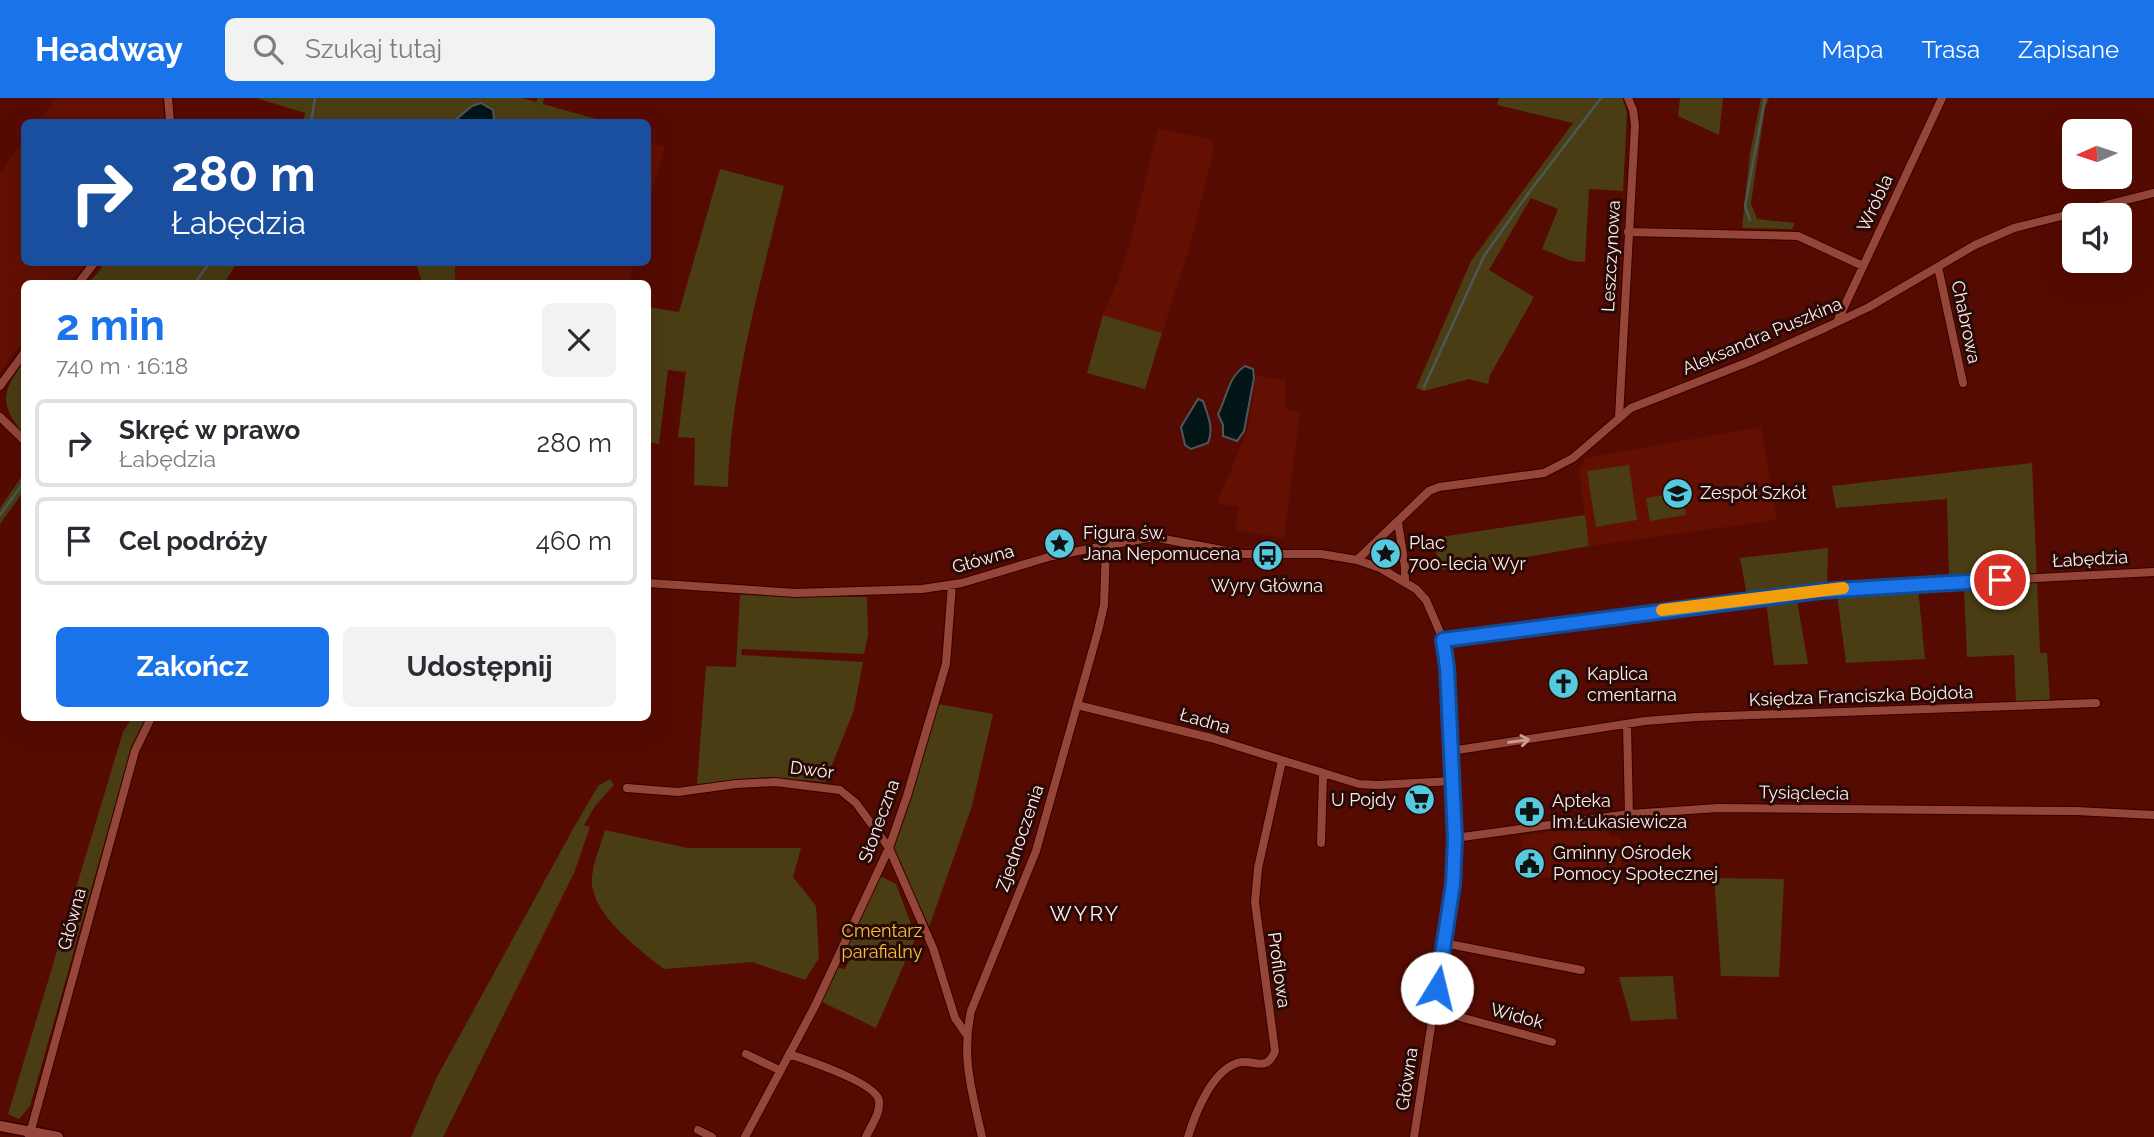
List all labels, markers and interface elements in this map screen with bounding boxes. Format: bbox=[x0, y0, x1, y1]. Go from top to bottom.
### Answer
search box bbox=[225, 18, 715, 81]
text: Headway bbox=[35, 30, 183, 69]
icon: search bbox=[249, 30, 287, 68]
text: Szukaj tutaj bbox=[305, 34, 442, 64]
text: Mapa bbox=[1822, 35, 1883, 64]
text: Trasa bbox=[1921, 35, 1980, 64]
text: Zapisane bbox=[2018, 35, 2119, 64]
north arrow bbox=[2062, 119, 2132, 189]
map controls bbox=[2062, 119, 2132, 273]
text: 280 m bbox=[171, 145, 316, 202]
icon: right bbox=[56, 147, 147, 238]
street label: Wróbla bbox=[1852, 171, 1897, 235]
street label: Leszczynowa bbox=[1597, 200, 1624, 312]
button: sound bbox=[2062, 203, 2132, 273]
text: Łabędzia bbox=[171, 204, 306, 241]
street label: Chabrowa bbox=[1947, 278, 1986, 365]
street label: Aleksandra Puszkina bbox=[1679, 292, 1845, 379]
text: 2 min bbox=[56, 301, 165, 350]
button: close bbox=[542, 303, 616, 377]
text: 740 m · 16:18 bbox=[56, 352, 188, 379]
text: Skręć w prawo bbox=[119, 415, 300, 445]
icon: right bbox=[60, 424, 98, 462]
text: 280 m bbox=[537, 428, 612, 458]
text: Łabędzia bbox=[119, 445, 216, 472]
school or university icon: Zespół Szkół bbox=[1660, 476, 1694, 510]
place label: Zespół Szkół bbox=[1700, 482, 1807, 503]
icon: arrive bbox=[60, 522, 98, 560]
place label: Figura św. Jana Nepomucena bbox=[1083, 522, 1240, 564]
text: Cel podróży bbox=[119, 526, 268, 556]
text: 460 m bbox=[536, 526, 612, 556]
place icon: Figura św. Jana Nepomucena bbox=[1043, 526, 1077, 560]
place label: Plac 700-lecia Wyr bbox=[1409, 532, 1527, 574]
place icon: Plac 700-lecia Wyr bbox=[1369, 536, 1403, 570]
bus stop icon: Wyry Główna bbox=[1250, 538, 1284, 572]
street label: Główna bbox=[949, 540, 1016, 577]
street label: Łabędzia bbox=[2052, 546, 2128, 571]
pin bbox=[1970, 550, 2030, 610]
icon: arrive bbox=[1981, 561, 2019, 599]
place label: Wyry Główna bbox=[1211, 575, 1323, 596]
button: Zakończ bbox=[56, 627, 329, 707]
button: Udostępnij bbox=[343, 627, 616, 707]
place label: Kaplica cmentarna bbox=[1587, 663, 1677, 705]
church icon: Kaplica cmentarna bbox=[1547, 667, 1581, 701]
street label: Księdza Franciszka Bojdoła bbox=[1748, 681, 1974, 710]
street label: Ładna bbox=[1177, 703, 1233, 738]
one-way arrow bbox=[1507, 734, 1530, 747]
street label: Dwór bbox=[789, 756, 836, 783]
street label: Słoneczna bbox=[854, 776, 903, 865]
street label: Tysiąclecia bbox=[1759, 781, 1849, 804]
street label: Zjednoczenia bbox=[991, 782, 1048, 894]
supermarket icon: U Pojdy bbox=[1402, 783, 1436, 817]
place label: U Pojdy bbox=[1331, 789, 1396, 810]
place label: Apteka Im.Łukasiewicza bbox=[1552, 790, 1687, 832]
pharmacy icon: Apteka Im.Łukasiewicza bbox=[1512, 794, 1546, 828]
place label: Gminny Ośrodek Pomocy Społecznej bbox=[1553, 842, 1718, 884]
public building icon: Gminny Ośrodek Pomocy Społecznej bbox=[1513, 846, 1547, 880]
street label: Główna bbox=[53, 885, 90, 952]
district label: WYRY bbox=[1050, 901, 1120, 926]
park label: Cmentarz parafialny bbox=[842, 920, 923, 962]
street label: Profilowa bbox=[1264, 931, 1295, 1009]
position arrow bbox=[1400, 951, 1474, 1025]
street label: Widok bbox=[1488, 998, 1546, 1033]
street label: Główna bbox=[1391, 1046, 1422, 1112]

